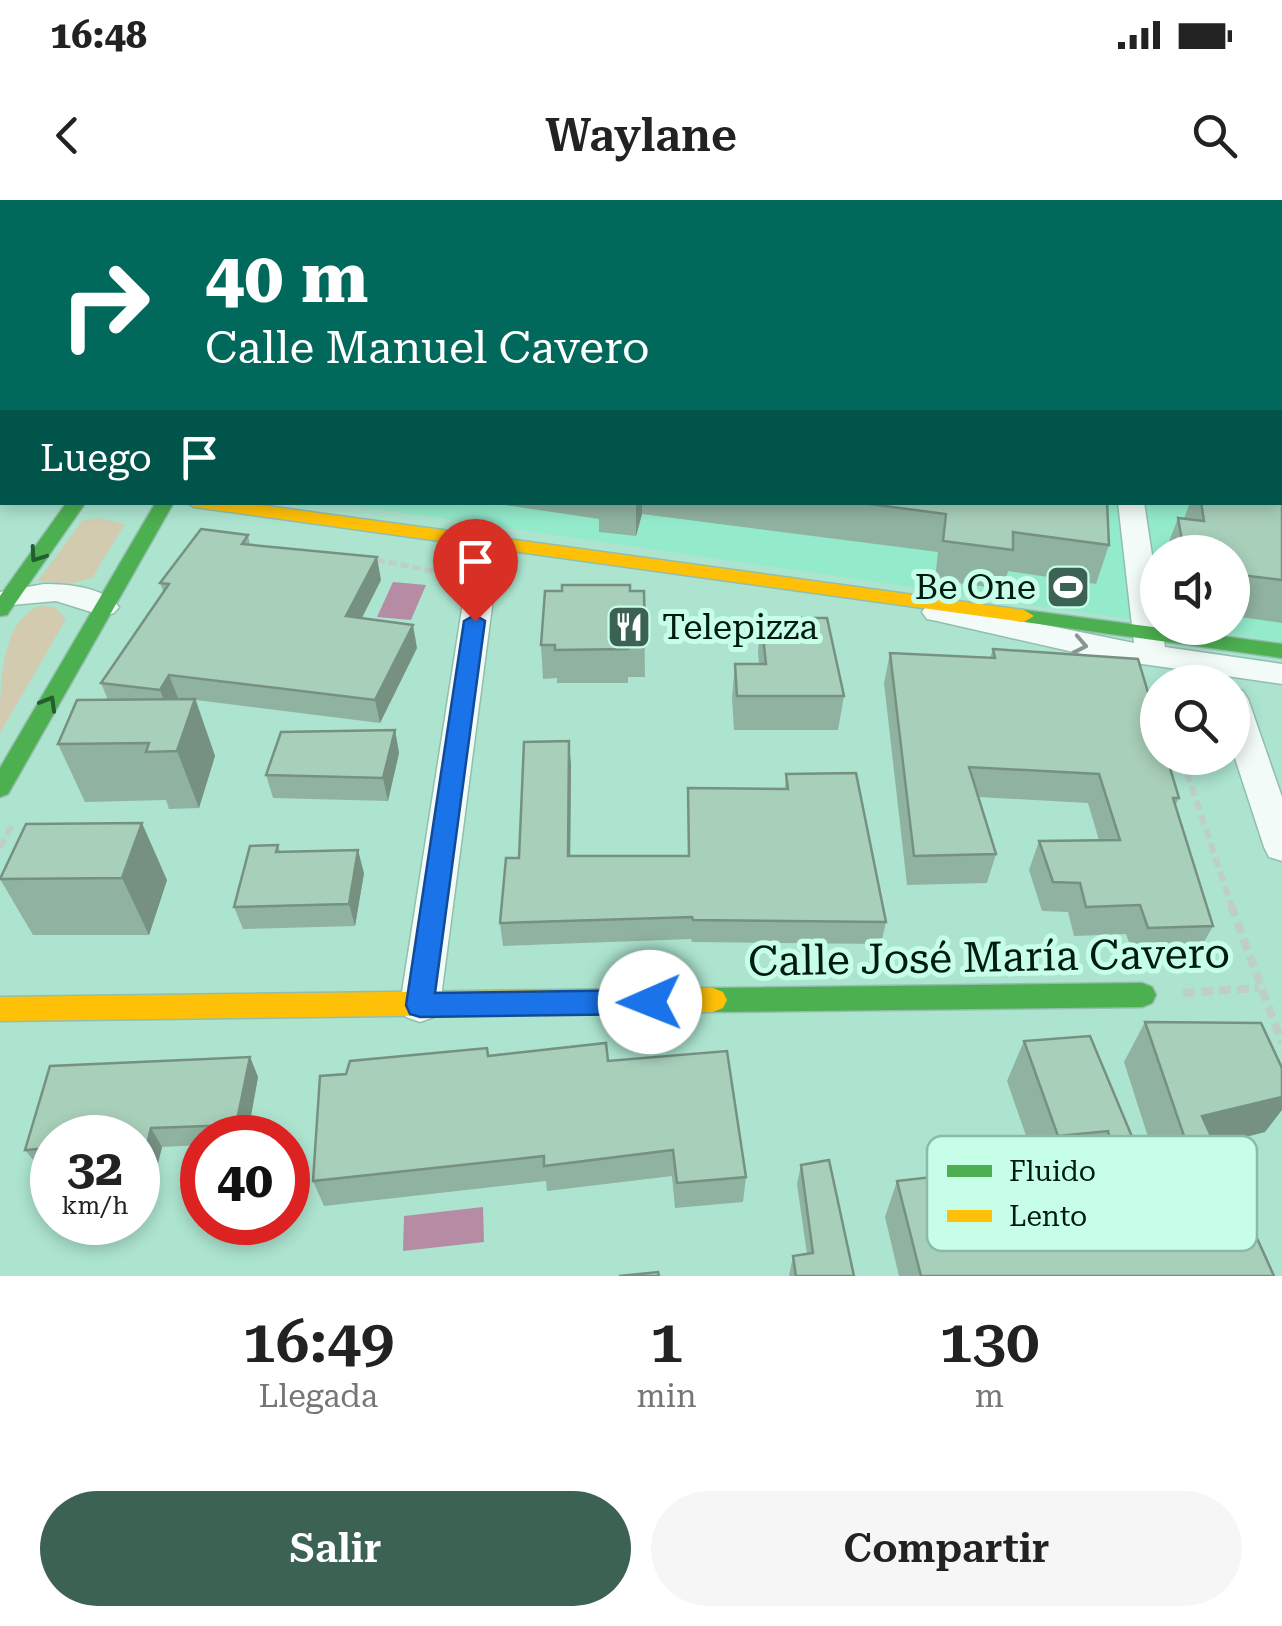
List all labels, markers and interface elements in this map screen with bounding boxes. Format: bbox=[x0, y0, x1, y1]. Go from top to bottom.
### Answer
text: 16:48 bbox=[50, 13, 147, 57]
icon: back bbox=[40, 108, 95, 163]
icon: search bbox=[1187, 108, 1242, 163]
text: Waylane bbox=[545, 109, 737, 162]
text: 40 m bbox=[205, 237, 369, 319]
icon: right bbox=[40, 240, 170, 370]
text: Calle Manuel Cavero bbox=[205, 321, 650, 374]
icon: arrive bbox=[172, 430, 227, 485]
text: Luego bbox=[40, 436, 152, 480]
pin bbox=[433, 519, 518, 622]
icon: arrive bbox=[448, 534, 503, 589]
map controls bbox=[1140, 535, 1250, 775]
button: sound bbox=[1140, 535, 1250, 645]
one-way arrow bbox=[31, 544, 49, 562]
sports icon: Be One bbox=[1045, 564, 1091, 610]
place label: Be One bbox=[915, 567, 1036, 608]
restaurant icon: Telepizza bbox=[606, 604, 652, 650]
place label: Telepizza bbox=[662, 607, 818, 648]
one-way arrow bbox=[1071, 633, 1088, 654]
button: search bbox=[1140, 665, 1250, 775]
one-way arrow bbox=[36, 696, 56, 714]
street label: Calle José María Cavero bbox=[747, 928, 1231, 986]
position arrow bbox=[598, 950, 702, 1054]
speed limit sign: 40 bbox=[180, 1115, 310, 1245]
legend bbox=[927, 1136, 1257, 1251]
text: 32 bbox=[67, 1139, 123, 1197]
text: Fluido bbox=[1009, 1155, 1096, 1188]
text: km/h bbox=[62, 1191, 128, 1220]
text: Lento bbox=[1009, 1200, 1087, 1233]
text: 16:49 bbox=[242, 1306, 394, 1377]
text: 1 bbox=[650, 1306, 683, 1377]
text: 130 bbox=[939, 1306, 1040, 1377]
text: Llegada bbox=[258, 1377, 378, 1415]
text: min bbox=[637, 1377, 697, 1415]
text: m bbox=[975, 1377, 1004, 1415]
button: Salir bbox=[40, 1491, 631, 1606]
button: Compartir bbox=[651, 1491, 1242, 1606]

